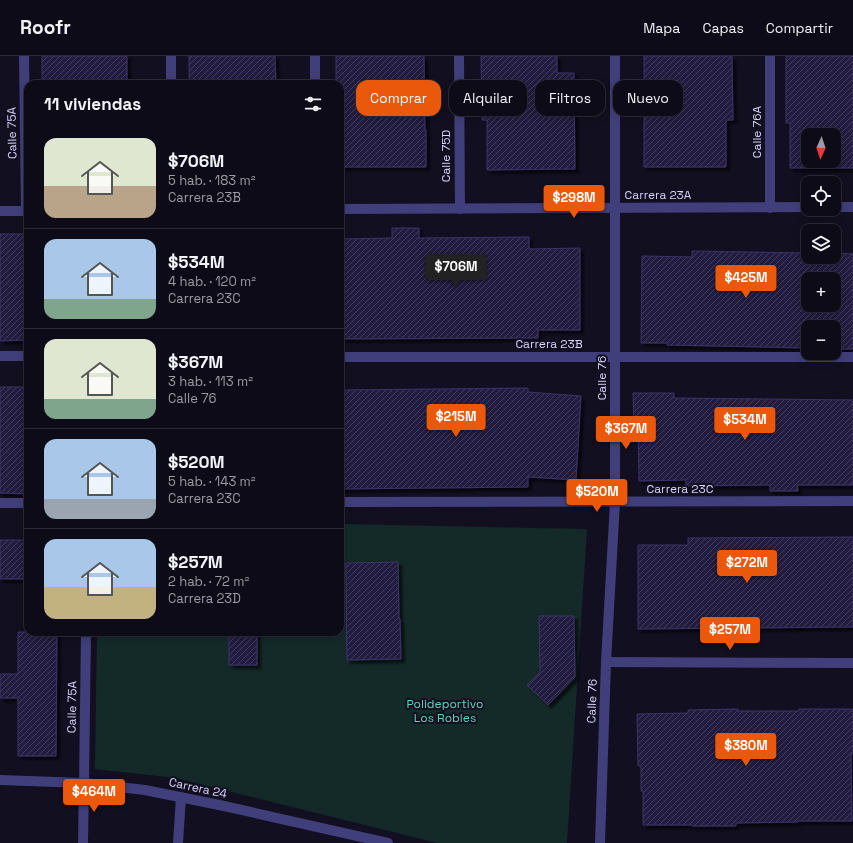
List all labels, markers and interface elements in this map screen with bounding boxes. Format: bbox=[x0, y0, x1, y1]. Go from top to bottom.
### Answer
text: Roofr bbox=[20, 15, 71, 40]
text: Mapa bbox=[643, 19, 680, 37]
text: Capas bbox=[702, 19, 744, 37]
text: Compartir bbox=[766, 19, 833, 37]
chip: Comprar bbox=[356, 80, 441, 116]
chip: Alquilar bbox=[449, 80, 527, 116]
chip: Filtros bbox=[535, 80, 605, 116]
chip: Nuevo bbox=[613, 80, 683, 116]
text: 11 viviendas bbox=[44, 93, 141, 115]
icon: filters bbox=[302, 93, 324, 115]
street label: Calle 76A bbox=[749, 105, 765, 158]
street label: Calle 75A bbox=[4, 106, 20, 159]
north arrow bbox=[801, 128, 841, 168]
map controls bbox=[801, 128, 841, 360]
street label: Calle 75D bbox=[438, 130, 454, 182]
text: $706M bbox=[168, 150, 224, 172]
icon: home bbox=[76, 154, 124, 202]
text: 5 hab. · 183 m² bbox=[168, 172, 256, 189]
button: locate bbox=[801, 176, 841, 216]
pin: $298M bbox=[546, 185, 602, 219]
street label: Carrera 23A bbox=[625, 187, 692, 203]
text: Carrera 23B bbox=[168, 189, 241, 206]
text: $298M bbox=[553, 189, 595, 206]
button: layers bbox=[801, 224, 841, 264]
text: $534M bbox=[168, 251, 225, 273]
pin: $706M bbox=[428, 254, 484, 288]
icon: home bbox=[76, 255, 124, 303]
text: $706M bbox=[435, 258, 477, 275]
pin: $425M bbox=[718, 265, 774, 299]
text: $425M bbox=[724, 269, 768, 286]
button: + bbox=[801, 272, 841, 312]
text: 4 hab. · 120 m² bbox=[168, 273, 256, 290]
text: Carrera 23C bbox=[168, 290, 241, 307]
button: − bbox=[801, 320, 841, 360]
street label: Carrera 23B bbox=[515, 336, 583, 352]
text: $367M bbox=[168, 351, 223, 373]
icon: home bbox=[76, 355, 124, 403]
street label: Calle 76 bbox=[594, 356, 610, 400]
text: 3 hab. · 113 m² bbox=[168, 373, 253, 390]
text: Calle 76 bbox=[168, 390, 216, 407]
pin: $215M bbox=[428, 404, 484, 438]
pin: $534M bbox=[717, 407, 773, 441]
text: $215M bbox=[436, 408, 476, 425]
text: $534M bbox=[723, 411, 767, 428]
pin: $367M bbox=[598, 416, 654, 450]
text: $367M bbox=[605, 420, 647, 437]
text: $520M bbox=[168, 451, 224, 473]
icon: home bbox=[76, 455, 124, 503]
text: 5 hab. · 143 m² bbox=[168, 473, 256, 490]
pin: $520M bbox=[569, 479, 625, 513]
street label: Carrera 23C bbox=[647, 481, 714, 497]
text: $520M bbox=[575, 483, 619, 500]
text: Carrera 23C bbox=[168, 490, 241, 507]
pin: $272M bbox=[719, 550, 775, 584]
text: $257M bbox=[168, 551, 223, 573]
text: $272M bbox=[726, 554, 768, 571]
icon: home bbox=[76, 555, 124, 603]
text: 2 hab. · 72 m² bbox=[168, 573, 249, 590]
text: Carrera 23D bbox=[168, 590, 241, 607]
pin: $257M bbox=[702, 617, 758, 651]
text: $257M bbox=[709, 621, 751, 638]
street label: Calle 76 bbox=[583, 678, 601, 724]
street label: Calle 75A bbox=[64, 680, 80, 733]
park label: Polideportivo Los Robles bbox=[407, 696, 483, 726]
pin: $380M bbox=[718, 733, 774, 767]
text: $380M bbox=[724, 737, 768, 754]
street label: Carrera 24 bbox=[167, 774, 229, 802]
pin: $464M bbox=[66, 779, 122, 813]
text: $464M bbox=[72, 783, 116, 800]

